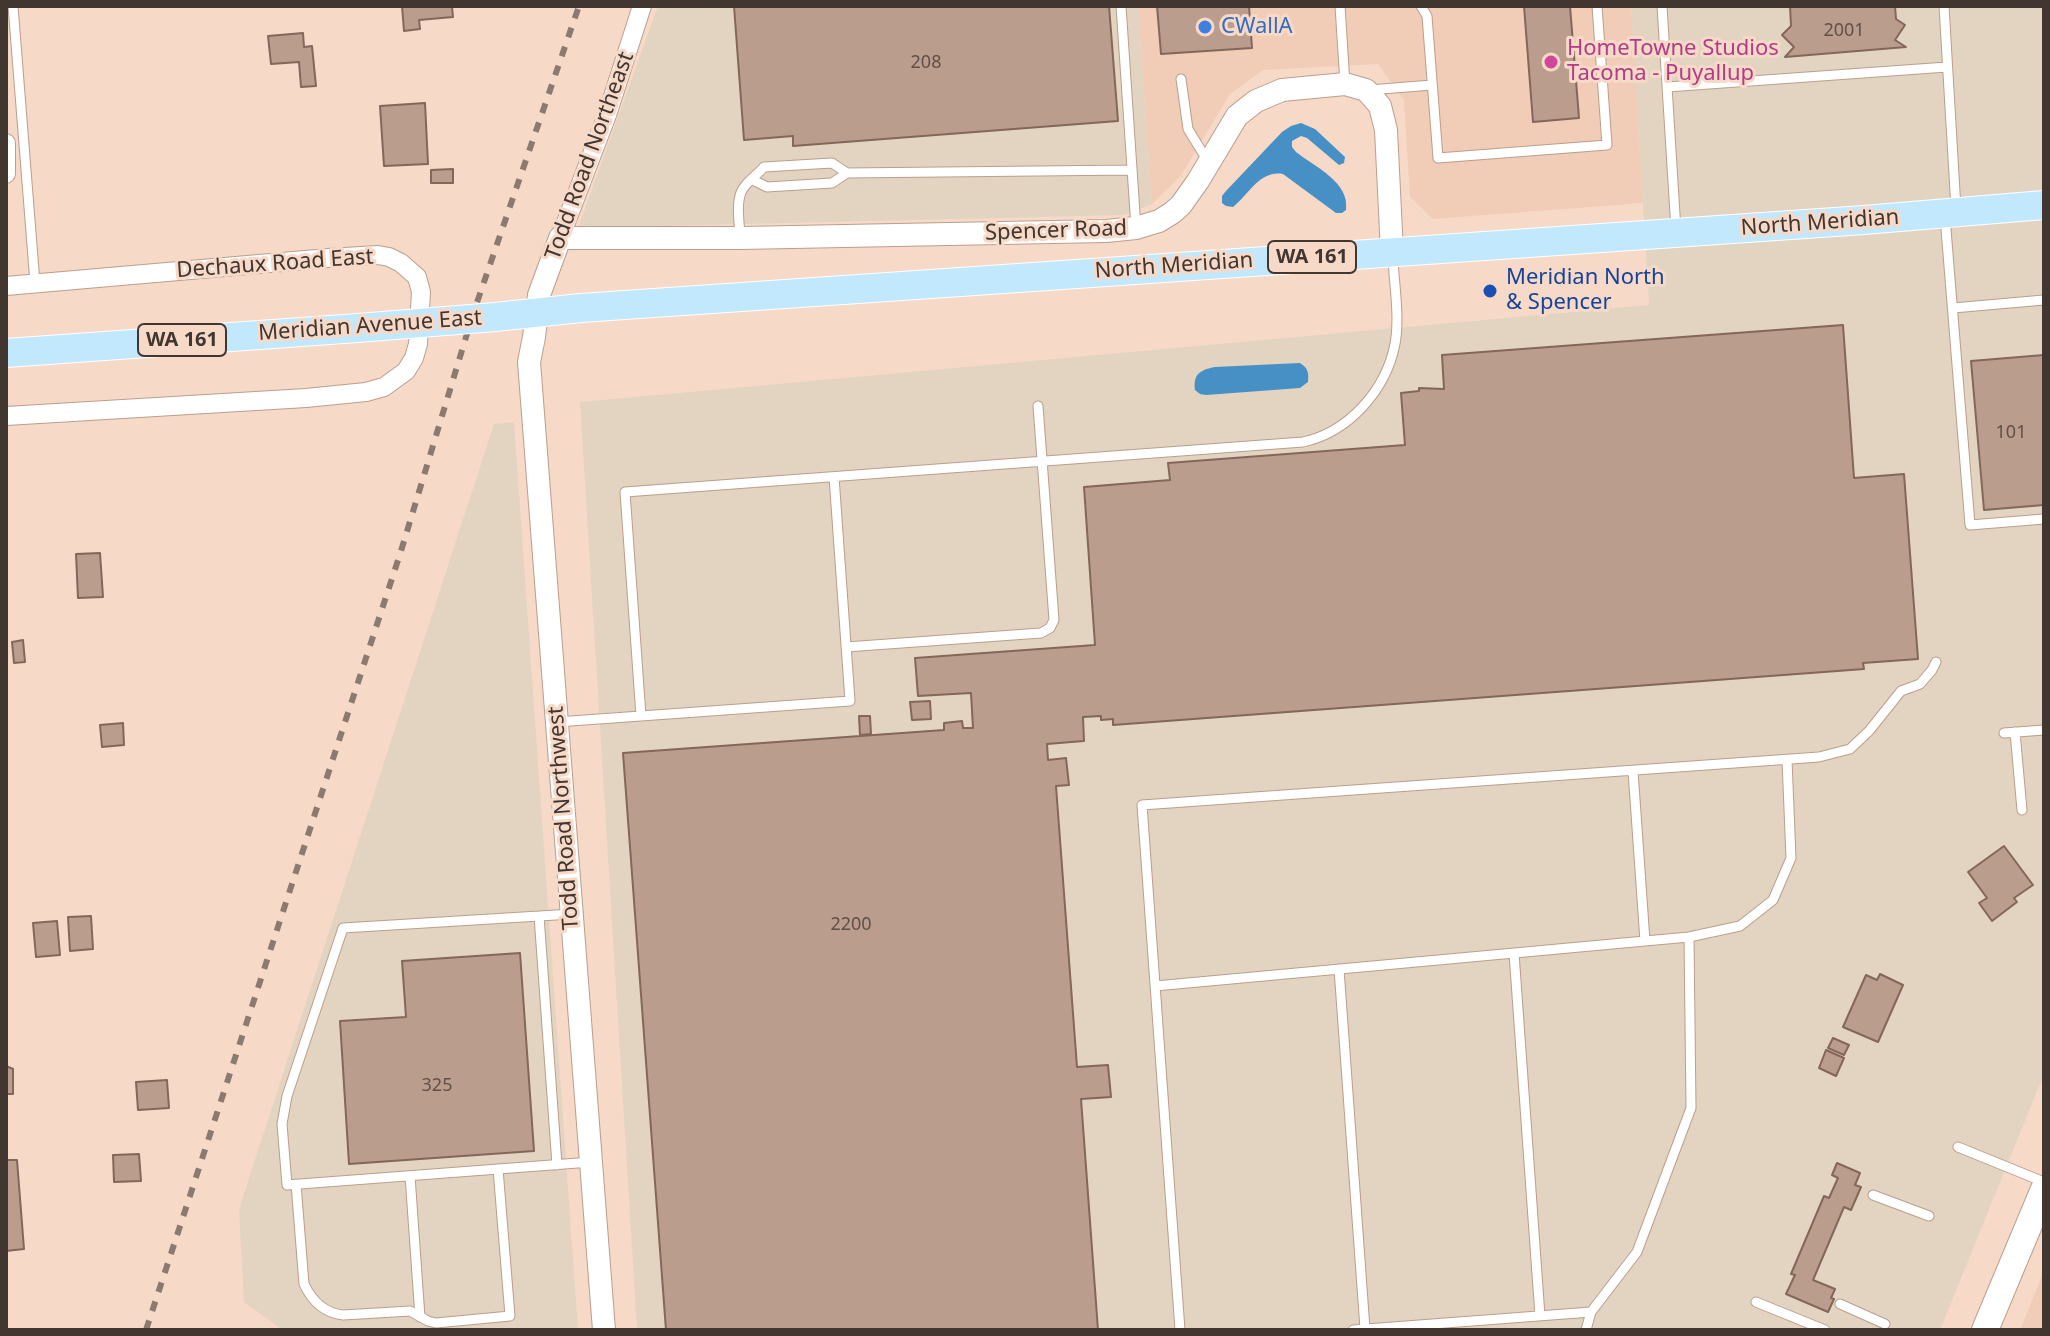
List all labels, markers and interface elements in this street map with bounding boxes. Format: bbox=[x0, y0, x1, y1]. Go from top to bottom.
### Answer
place label: CWallA bbox=[1221, 14, 1293, 40]
marker: CWallA bbox=[1196, 18, 1214, 36]
house number: 2001 bbox=[1823, 20, 1865, 42]
place label: HomeTowne Studios Tacoma - Puyallup bbox=[1567, 36, 1779, 88]
street label: Todd Road Northeast bbox=[540, 48, 640, 264]
house number: 208 bbox=[911, 52, 941, 74]
marker: HomeTowne Studios Tacoma - Puyallup bbox=[1542, 53, 1560, 71]
street label: North Meridian bbox=[1740, 204, 1900, 242]
street label: Spencer Road bbox=[984, 215, 1128, 247]
road number: WA 161 bbox=[1268, 241, 1356, 273]
street label: Dechaux Road East bbox=[176, 244, 374, 284]
street label: North Meridian bbox=[1094, 247, 1254, 285]
place label: Meridian North & Spencer bbox=[1506, 265, 1665, 316]
marker: Meridian North & Spencer bbox=[1481, 282, 1499, 300]
street label: Meridian Avenue East bbox=[257, 305, 483, 347]
road number: WA 161 bbox=[138, 324, 226, 356]
house number: 101 bbox=[1996, 422, 2026, 444]
street label: Todd Road Northwest bbox=[543, 705, 585, 931]
house number: 2200 bbox=[830, 914, 872, 936]
house number: 325 bbox=[422, 1075, 452, 1097]

